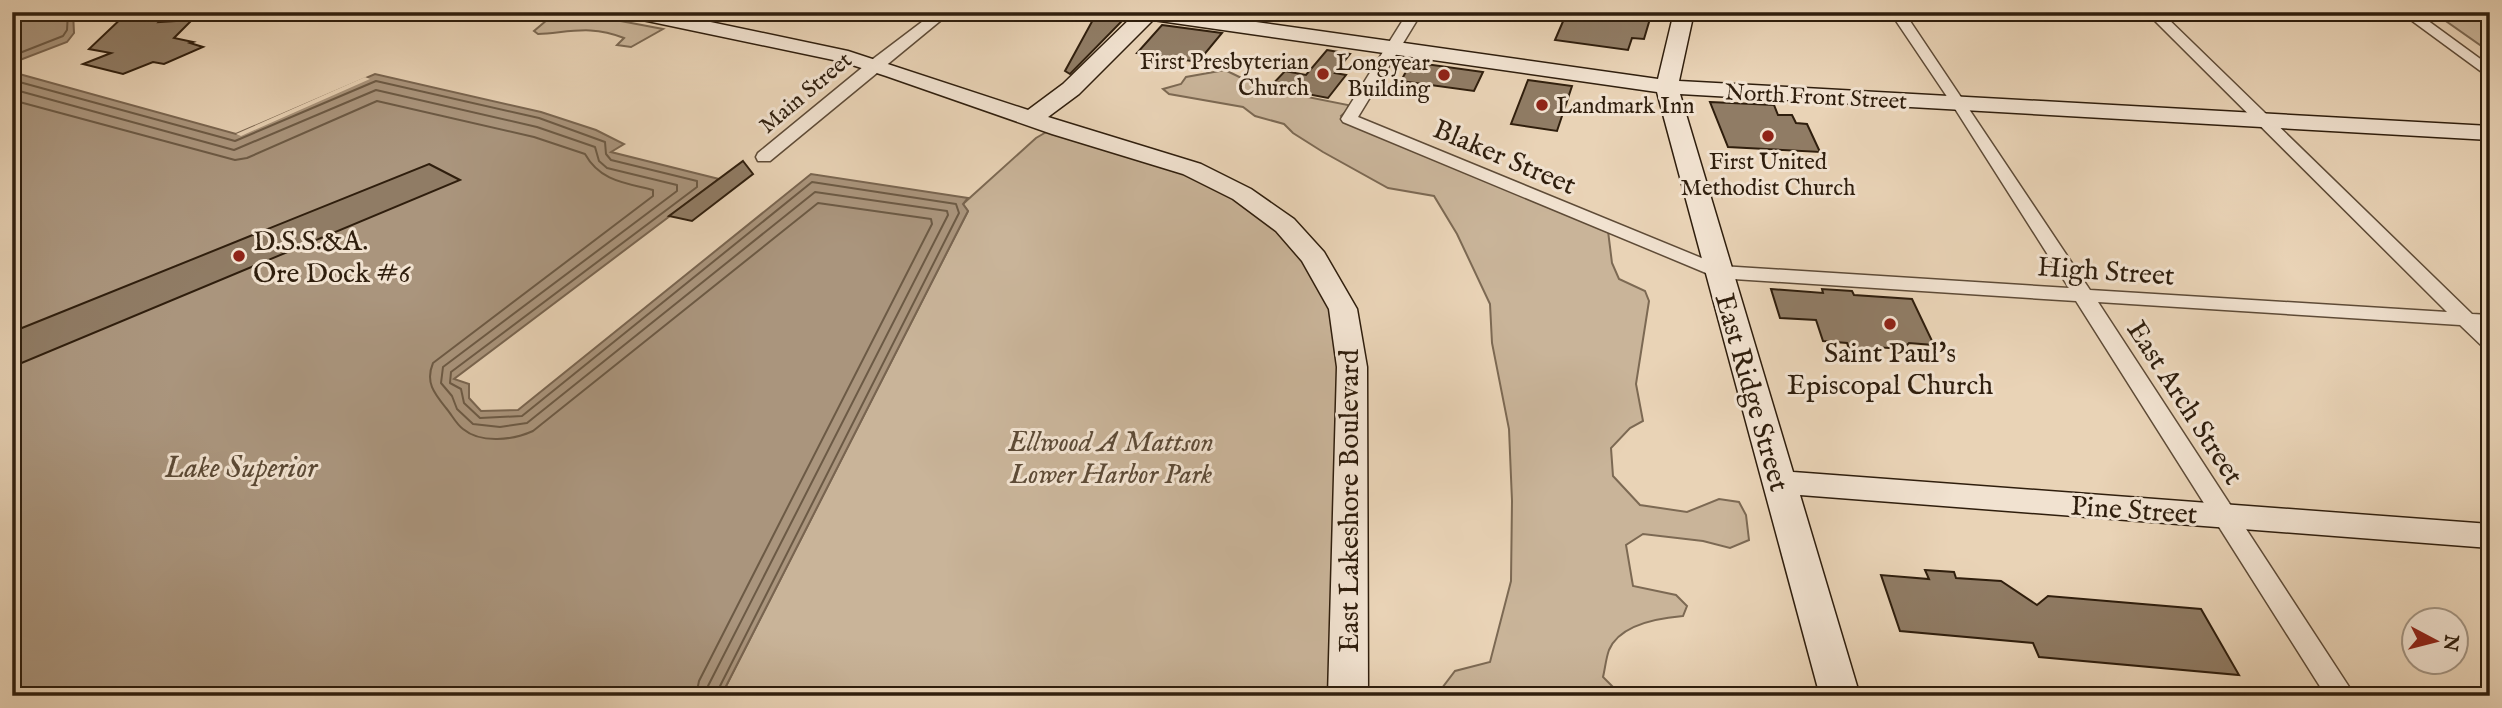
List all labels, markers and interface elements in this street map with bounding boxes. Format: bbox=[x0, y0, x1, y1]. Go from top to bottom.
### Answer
street label: Main Street bbox=[754, 46, 858, 140]
place label: First Presbyterian Church bbox=[1140, 48, 1310, 103]
place label: Longyear Building bbox=[1336, 49, 1431, 104]
marker: First Presbyterian Church bbox=[1315, 66, 1331, 82]
marker: Longyear Building bbox=[1436, 67, 1452, 83]
street label: North Front Street bbox=[1724, 78, 1908, 117]
place label: Landmark Inn bbox=[1556, 92, 1695, 121]
marker: Landmark Inn bbox=[1534, 97, 1550, 113]
street label: Blaker Street bbox=[1427, 113, 1581, 204]
marker: First United Methodist Church bbox=[1760, 128, 1776, 144]
place label: First United Methodist Church bbox=[1681, 148, 1856, 203]
place label: D.S.S.&A. Ore Dock #6 bbox=[253, 225, 412, 292]
marker: D.S.S.&A. Ore Dock #6 bbox=[231, 248, 247, 264]
street label: High Street bbox=[2036, 250, 2176, 295]
street label: East Ridge Street bbox=[1706, 290, 1796, 496]
street label: East Arch Street bbox=[2118, 315, 2250, 492]
marker: Saint Paul's Episcopal Church bbox=[1882, 316, 1898, 332]
place label: Saint Paul's Episcopal Church bbox=[1787, 337, 1993, 404]
street label: East Lakeshore Boulevard bbox=[1333, 349, 1368, 653]
park label: Ellwood A Mattson Lower Harbor Park bbox=[1007, 426, 1214, 493]
water label: Lake Superior bbox=[164, 450, 319, 488]
street label: Pine Street bbox=[2069, 490, 2199, 533]
north arrow bbox=[2400, 606, 2470, 676]
text: N bbox=[2437, 632, 2463, 653]

